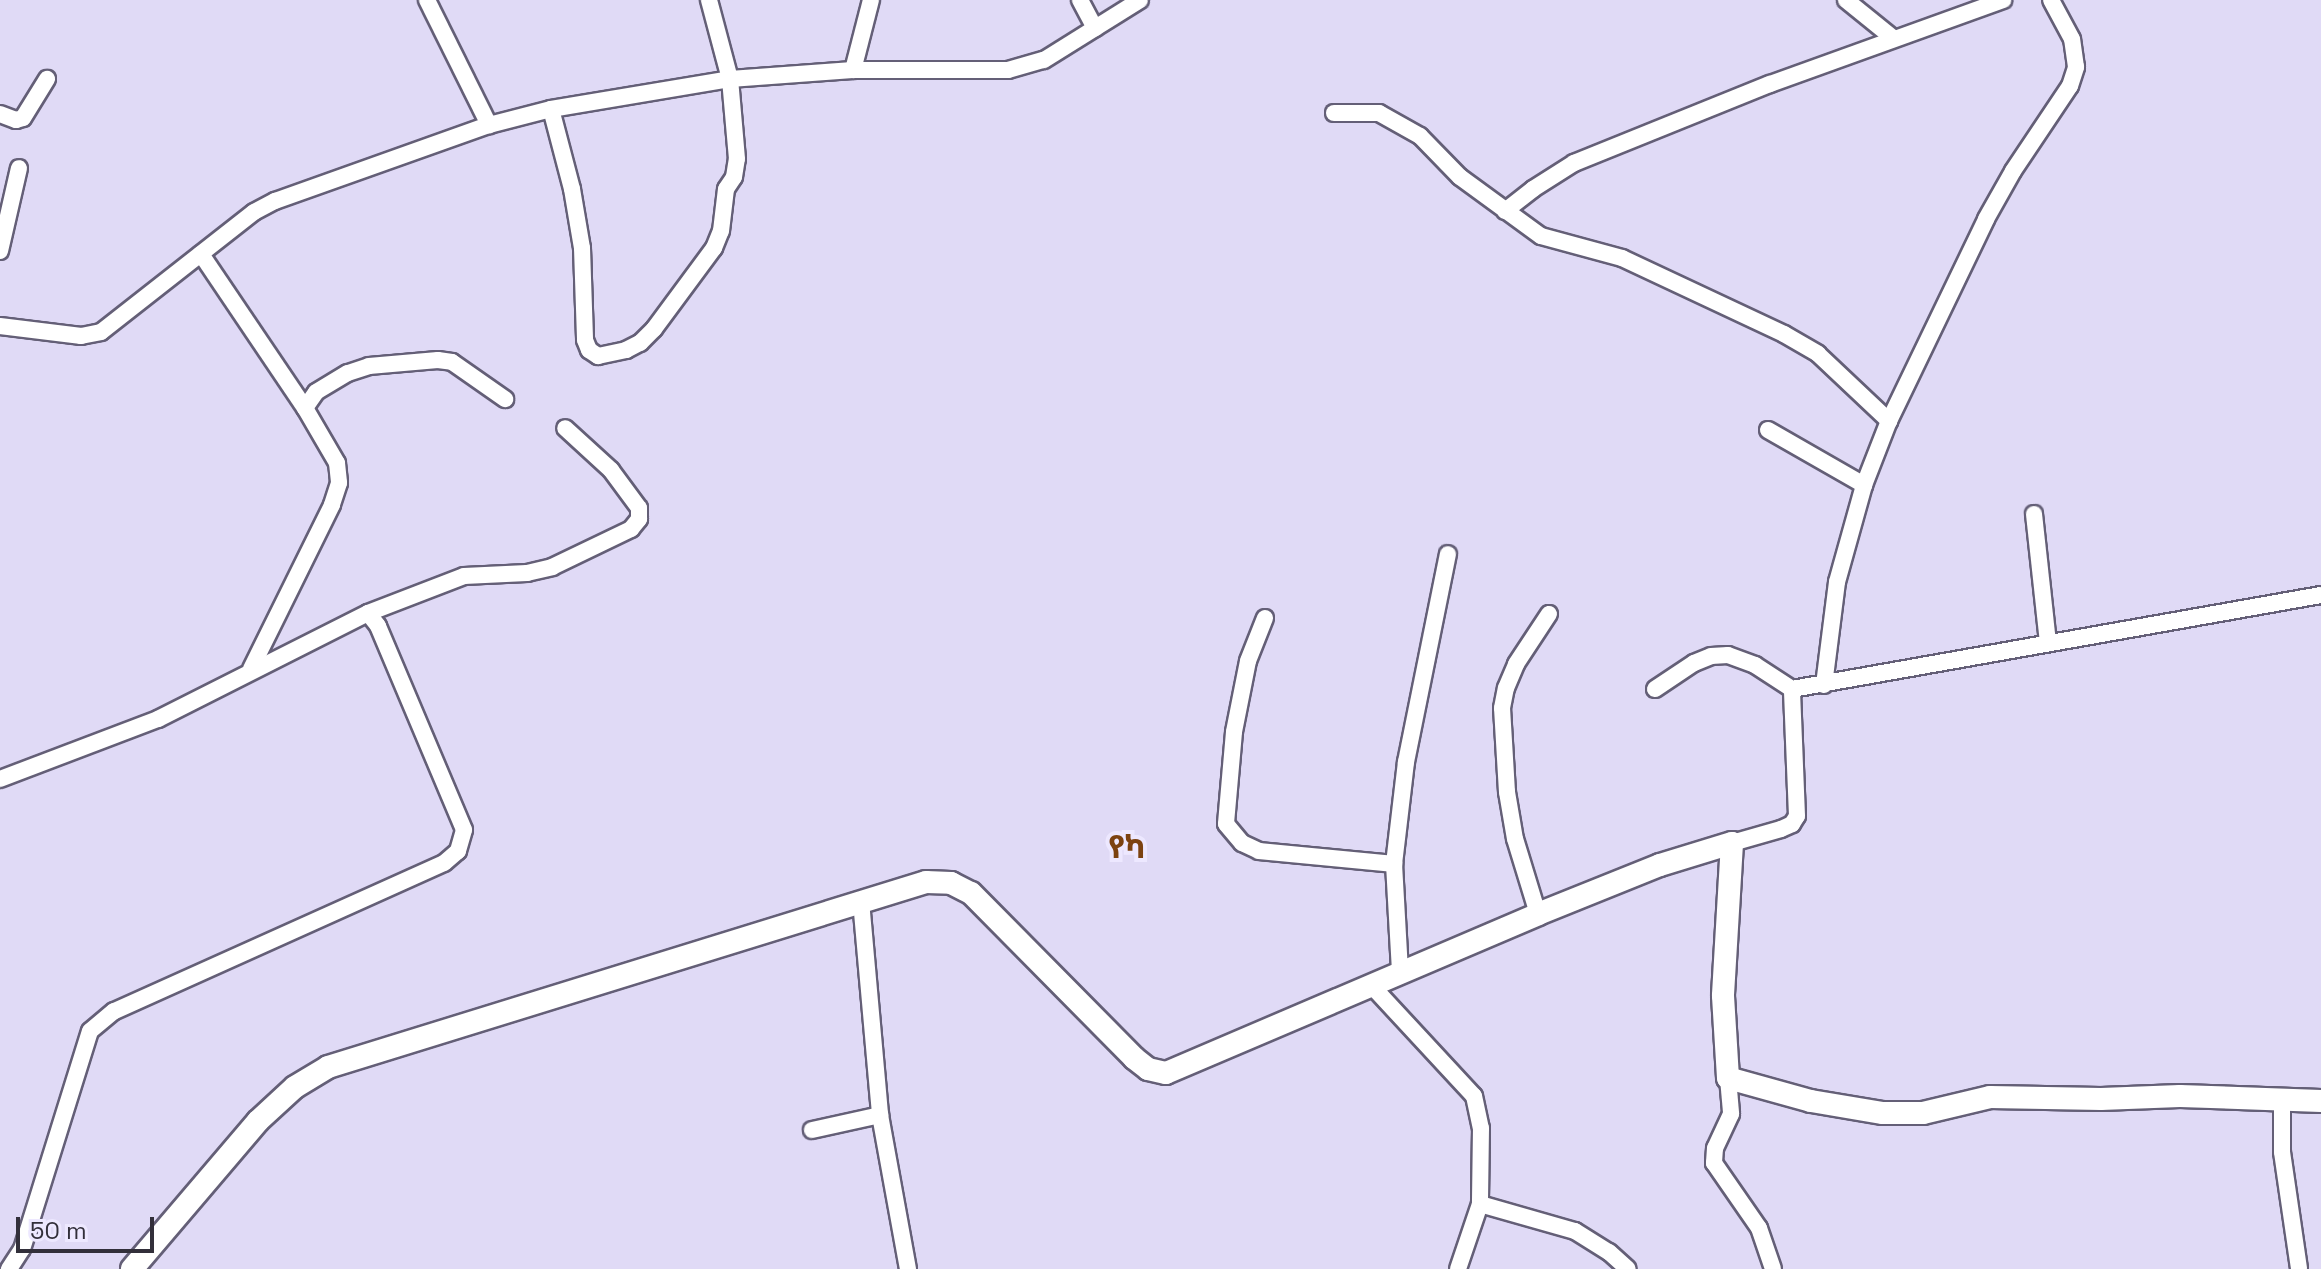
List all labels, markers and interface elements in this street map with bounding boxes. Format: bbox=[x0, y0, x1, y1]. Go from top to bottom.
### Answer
district label: የካ bbox=[1108, 828, 1146, 866]
scale bar bbox=[20, 1201, 158, 1251]
text: 50 m bbox=[30, 1215, 87, 1246]

